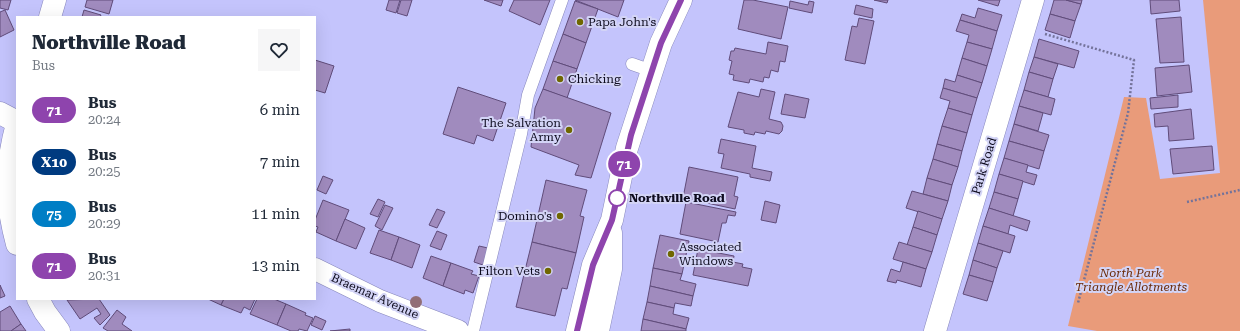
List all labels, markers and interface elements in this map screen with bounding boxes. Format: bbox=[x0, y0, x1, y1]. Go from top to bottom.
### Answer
place label: Papa John's bbox=[588, 15, 656, 29]
marker: Papa John's bbox=[575, 17, 585, 27]
button: heart bbox=[258, 29, 300, 71]
text: Northville Road bbox=[32, 31, 186, 54]
text: Bus bbox=[32, 58, 55, 73]
place label: Chicking bbox=[568, 72, 621, 86]
marker: Chicking bbox=[555, 74, 565, 84]
text: Bus bbox=[88, 94, 116, 112]
text: 6 min bbox=[260, 101, 300, 119]
text: 71 bbox=[46, 102, 62, 118]
text: 20:24 bbox=[88, 112, 120, 127]
place label: The Salvation Army bbox=[481, 116, 562, 144]
marker: The Salvation Army bbox=[564, 125, 574, 135]
street label: Park Road bbox=[969, 135, 999, 196]
text: Bus bbox=[88, 146, 116, 164]
line badge: 71 bbox=[606, 151, 642, 177]
text: 7 min bbox=[260, 153, 300, 171]
text: X10 bbox=[41, 154, 67, 170]
text: 71 bbox=[616, 156, 632, 172]
text: 20:25 bbox=[88, 164, 120, 179]
marker: Northville Road bbox=[608, 189, 626, 207]
place label: Northville Road bbox=[629, 191, 725, 205]
text: Bus bbox=[88, 198, 116, 216]
text: 11 min bbox=[251, 205, 300, 223]
text: 75 bbox=[46, 206, 62, 222]
place label: Domino's bbox=[498, 209, 552, 223]
marker: Domino's bbox=[555, 211, 565, 221]
text: 20:29 bbox=[88, 216, 120, 231]
place label: Associated Windows bbox=[679, 240, 742, 268]
marker: Associated Windows bbox=[666, 249, 676, 259]
text: Bus bbox=[88, 250, 116, 268]
text: 13 min bbox=[251, 257, 300, 275]
text: 71 bbox=[46, 258, 62, 274]
place label: Filton Vets bbox=[478, 264, 540, 278]
marker: Filton Vets bbox=[543, 266, 553, 276]
park label: North Park Triangle Allotments bbox=[1075, 266, 1187, 294]
text: 20:31 bbox=[88, 268, 120, 283]
street label: Braemar Avenue bbox=[329, 270, 421, 322]

